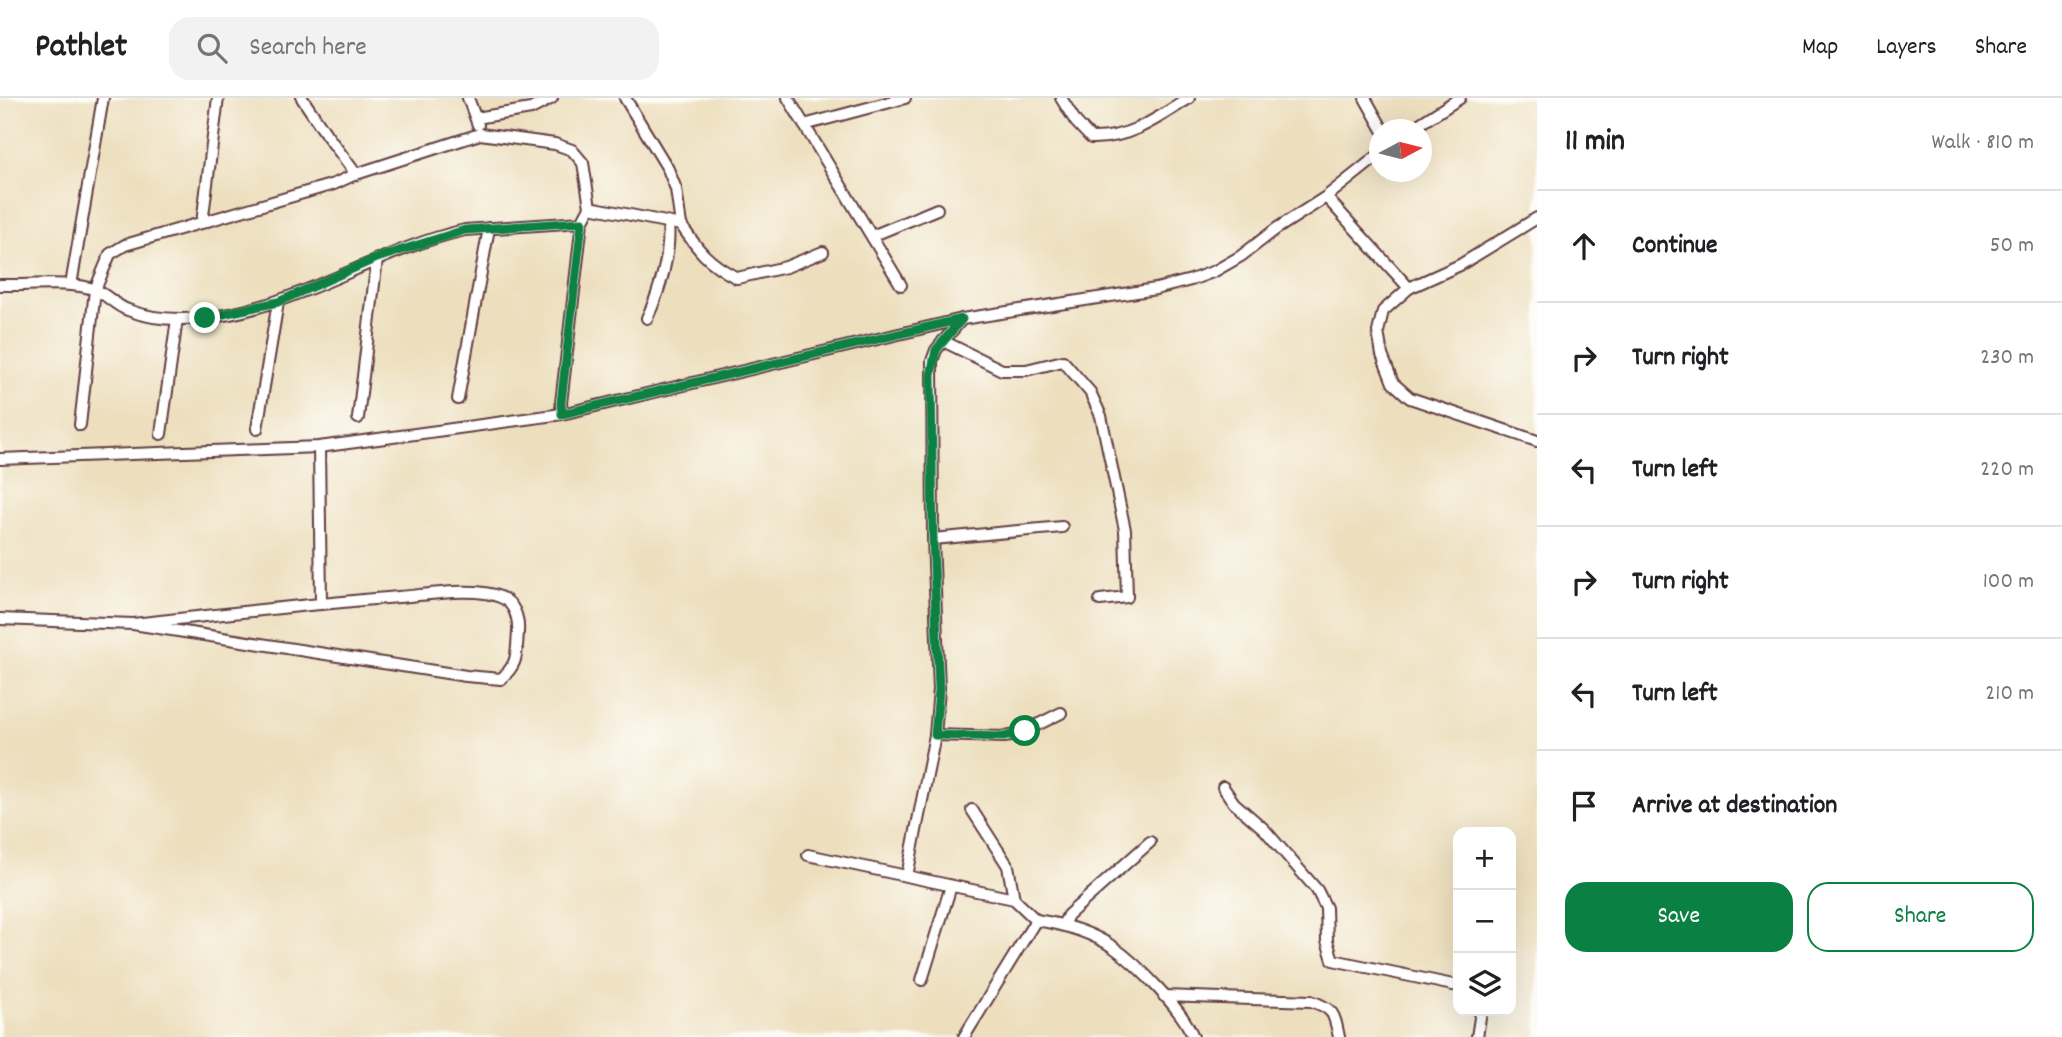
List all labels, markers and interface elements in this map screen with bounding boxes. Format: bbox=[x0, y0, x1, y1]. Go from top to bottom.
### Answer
search box bbox=[169, 17, 659, 80]
text: Pathlet bbox=[35, 25, 127, 72]
icon: search bbox=[193, 29, 231, 67]
text: Search here bbox=[249, 30, 367, 67]
text: Map bbox=[1802, 31, 1838, 65]
text: Layers bbox=[1876, 31, 1937, 65]
text: Share bbox=[1975, 31, 2027, 65]
north arrow bbox=[1369, 119, 1432, 182]
text: 11 min bbox=[1565, 122, 1625, 165]
text: Walk · 810 m bbox=[1931, 127, 2034, 160]
icon: ahead bbox=[1565, 227, 1603, 265]
text: Continue bbox=[1632, 228, 1717, 265]
text: 50 m bbox=[1990, 230, 2034, 263]
route end bbox=[189, 302, 220, 333]
icon: right bbox=[1565, 339, 1603, 377]
text: Turn right bbox=[1632, 340, 1729, 377]
text: 230 m bbox=[1980, 342, 2034, 375]
icon: left bbox=[1565, 451, 1603, 489]
text: Turn left bbox=[1632, 452, 1718, 489]
text: 220 m bbox=[1980, 454, 2034, 487]
icon: right bbox=[1565, 563, 1603, 601]
text: Turn right bbox=[1632, 564, 1729, 601]
text: 100 m bbox=[1983, 566, 2034, 599]
icon: left bbox=[1565, 675, 1603, 713]
text: Turn left bbox=[1632, 676, 1718, 713]
text: 210 m bbox=[1985, 678, 2034, 711]
route start bbox=[1009, 715, 1040, 746]
icon: arrive bbox=[1565, 787, 1603, 825]
text: Arrive at destination bbox=[1632, 788, 1837, 825]
map controls bbox=[1453, 827, 1516, 1016]
button: + bbox=[1453, 827, 1516, 890]
button: Save bbox=[1565, 882, 1793, 952]
button: Share bbox=[1807, 882, 2034, 952]
button: − bbox=[1453, 890, 1516, 953]
button: layers bbox=[1453, 953, 1516, 1016]

